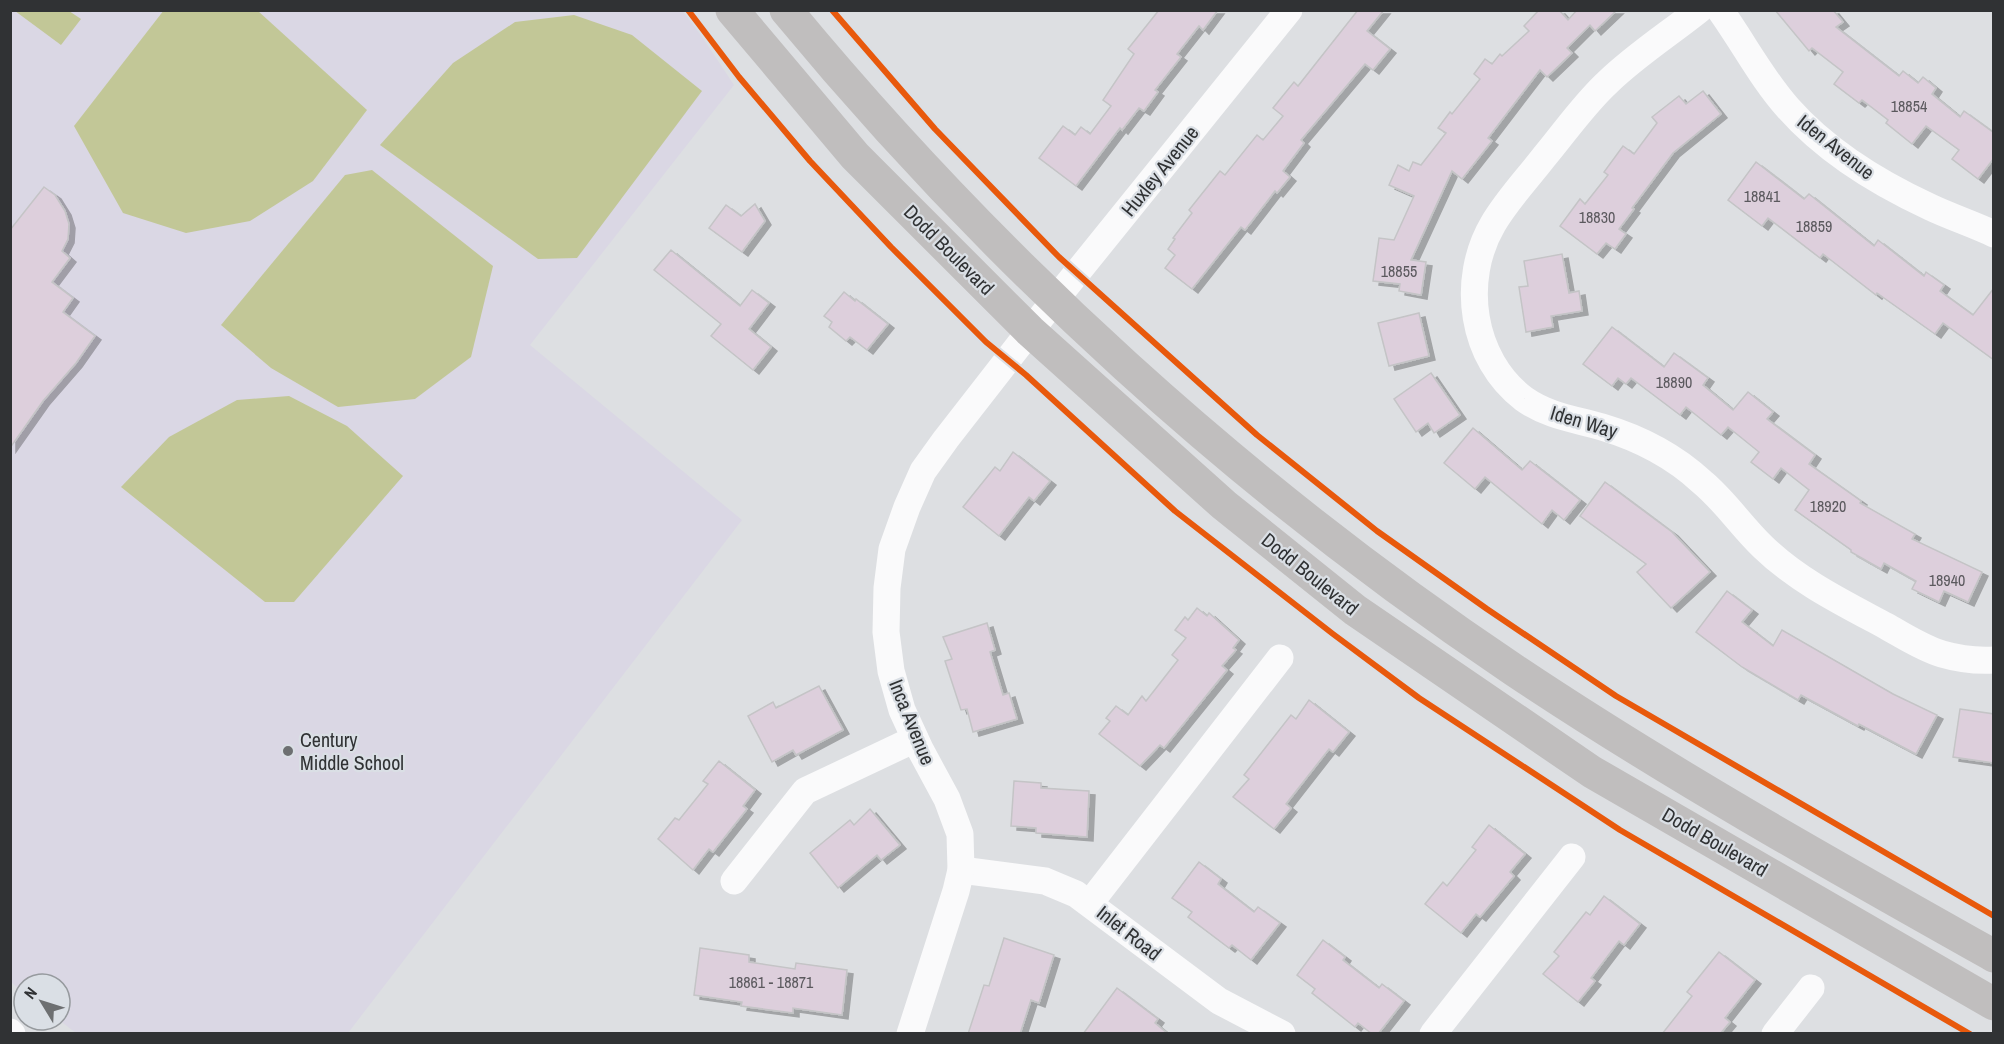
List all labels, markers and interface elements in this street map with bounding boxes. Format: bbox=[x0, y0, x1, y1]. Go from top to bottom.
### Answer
house number: 18854 bbox=[1891, 95, 1927, 117]
street label: Iden Avenue bbox=[1792, 108, 1880, 185]
street label: Huxley Avenue bbox=[1115, 120, 1204, 222]
house number: 18841 bbox=[1744, 185, 1781, 207]
street label: Dodd Boulevard bbox=[898, 199, 1000, 301]
house number: 18830 bbox=[1579, 206, 1615, 228]
house number: 18859 bbox=[1796, 215, 1832, 237]
house number: 18855 bbox=[1381, 260, 1417, 282]
house number: 18890 bbox=[1656, 371, 1692, 393]
street label: Iden Way bbox=[1547, 399, 1622, 445]
house number: 18920 bbox=[1810, 495, 1846, 517]
street label: Dodd Boulevard bbox=[1256, 526, 1365, 621]
house number: 18940 bbox=[1929, 569, 1965, 591]
street label: Inca Avenue bbox=[883, 675, 942, 769]
place label: Century Middle School bbox=[300, 726, 404, 776]
marker: Century Middle School bbox=[281, 744, 295, 758]
street label: Dodd Boulevard bbox=[1658, 800, 1773, 883]
street label: Inlet Road bbox=[1092, 899, 1167, 966]
house number: 18861 - 18871 bbox=[729, 971, 814, 993]
north arrow bbox=[12, 972, 72, 1032]
text: N bbox=[19, 982, 42, 1003]

